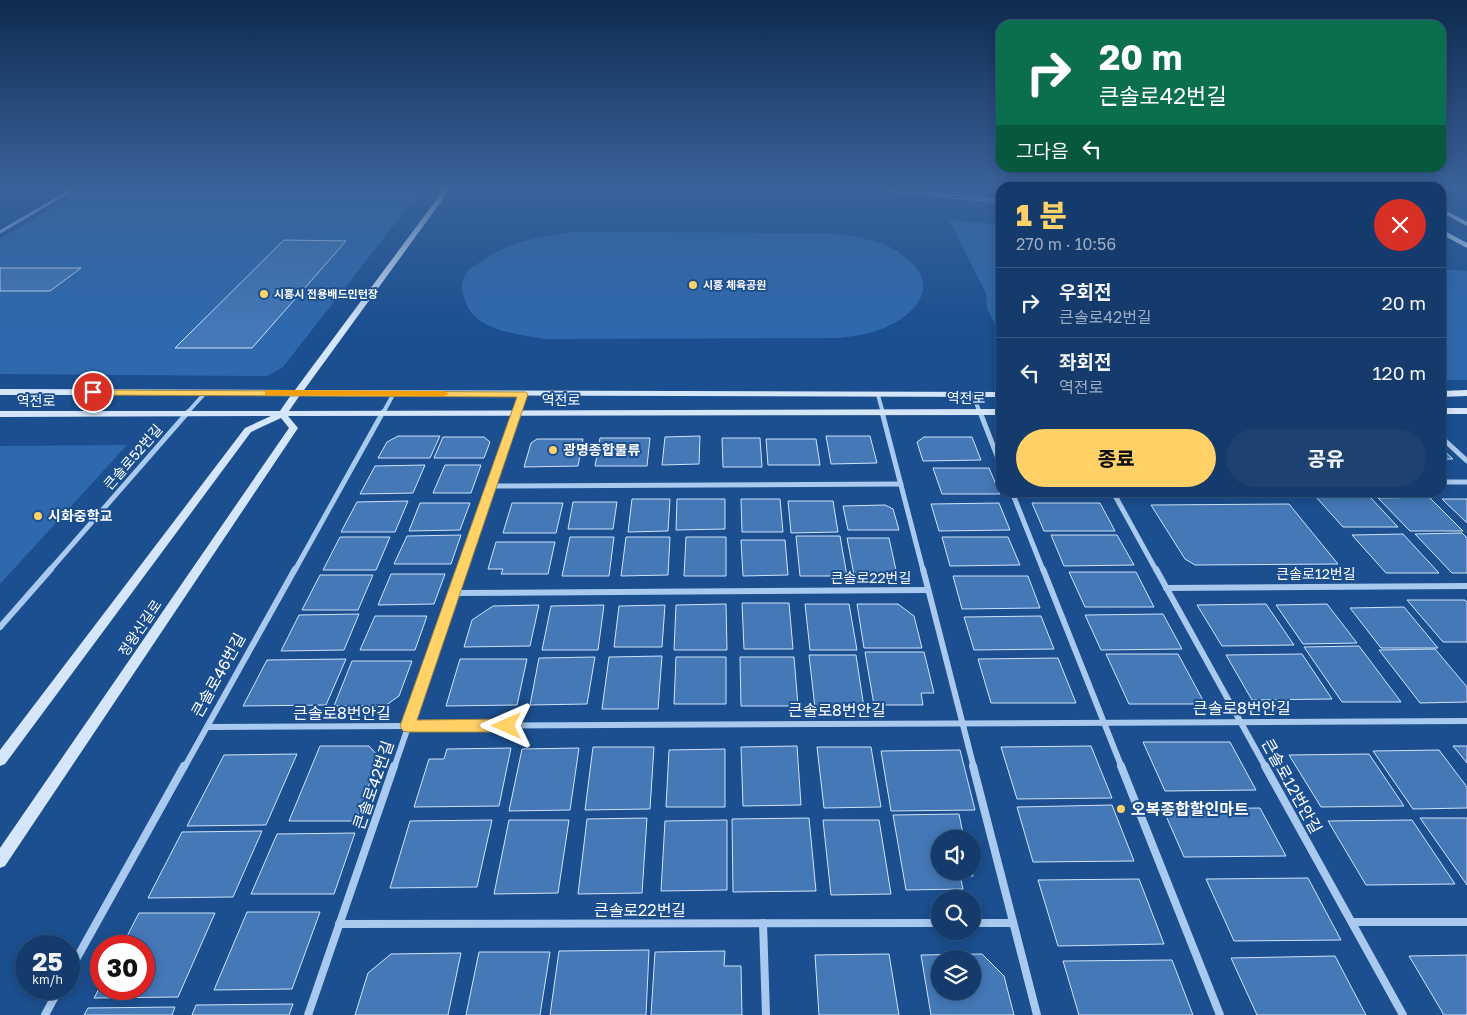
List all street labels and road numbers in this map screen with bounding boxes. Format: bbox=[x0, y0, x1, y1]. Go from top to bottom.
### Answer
street label: 역전로 bbox=[947, 389, 985, 406]
street label: 역전로 bbox=[542, 391, 580, 408]
street label: 역전로 bbox=[17, 392, 55, 409]
street label: 큰솔로52번길 bbox=[100, 421, 165, 493]
street label: 큰솔로12번길 bbox=[1276, 565, 1356, 582]
street label: 큰솔로22번길 bbox=[831, 569, 911, 586]
street label: 정왕신길로 bbox=[115, 596, 165, 659]
street label: 큰솔로46번길 bbox=[187, 629, 249, 721]
street label: 큰솔로8번안길 bbox=[1193, 698, 1291, 718]
street label: 큰솔로8번안길 bbox=[788, 700, 886, 720]
street label: 큰솔로8번안길 bbox=[293, 703, 391, 723]
street label: 큰솔로12번안길 bbox=[1258, 735, 1326, 837]
street label: 큰솔로42번길 bbox=[348, 738, 398, 832]
street label: 큰솔로22번길 bbox=[594, 900, 686, 920]

